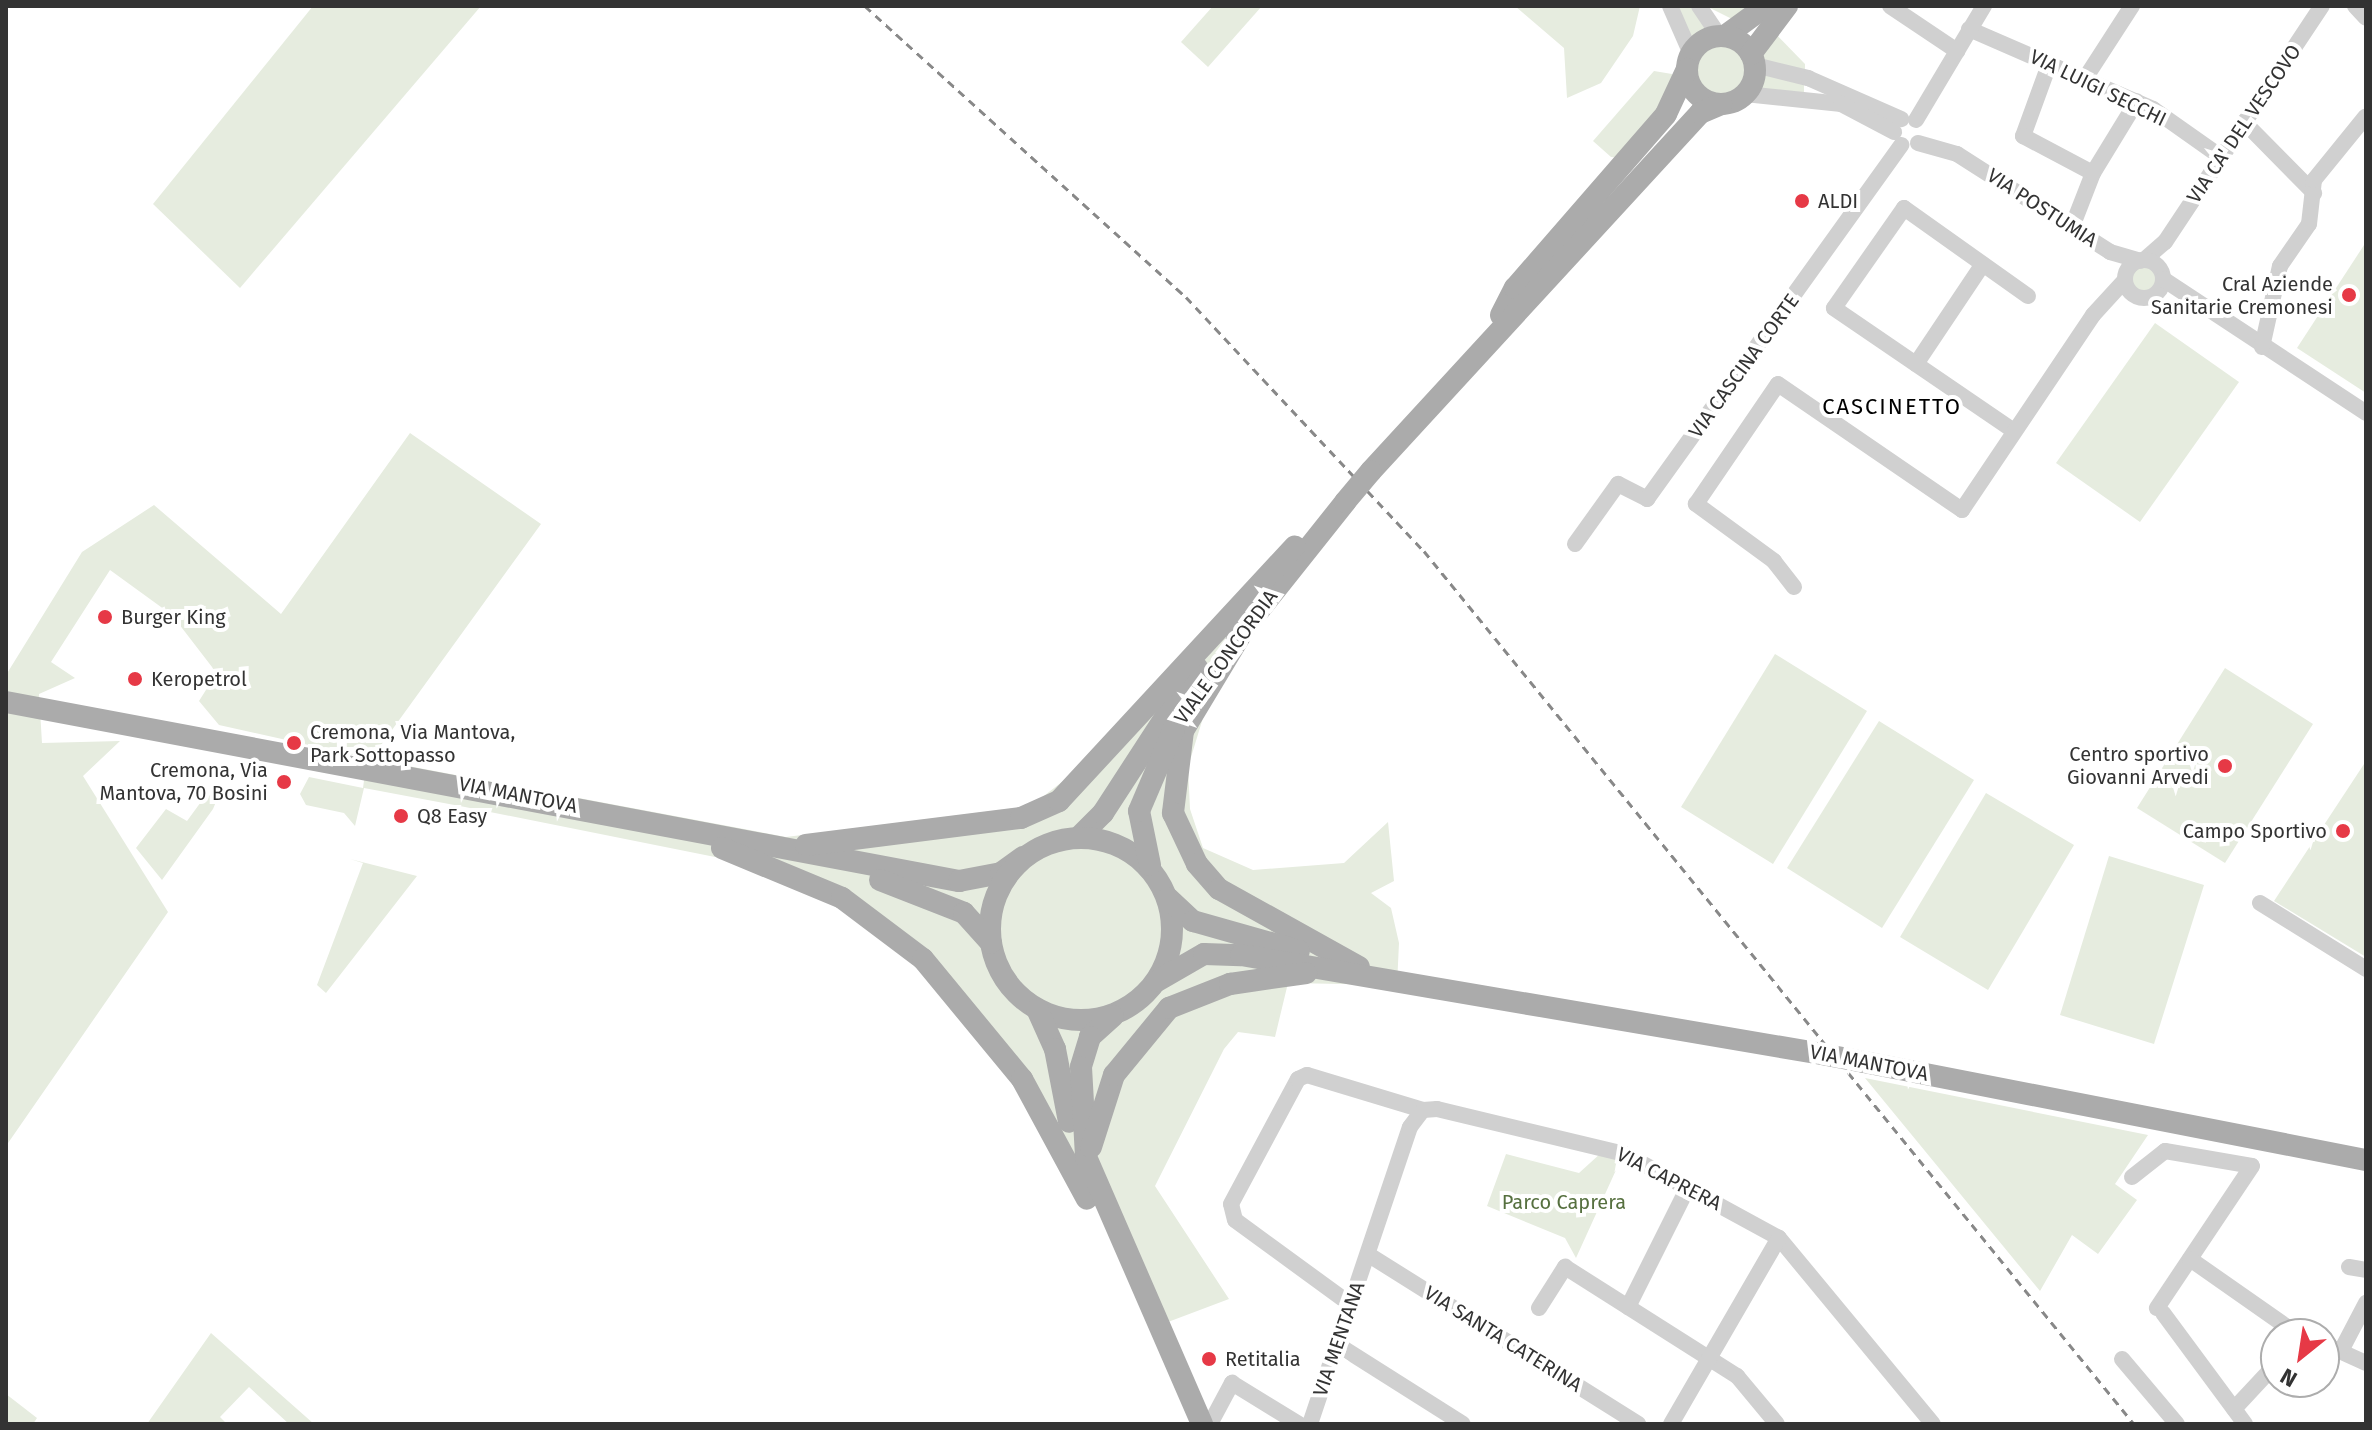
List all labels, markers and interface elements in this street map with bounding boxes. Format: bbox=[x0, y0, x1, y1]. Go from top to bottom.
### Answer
street label: VIA CA' DEL VESCOVO bbox=[2182, 40, 2306, 208]
street label: VIA LUIGI SECCHI bbox=[2026, 45, 2170, 131]
street label: VIA POSTUMIA bbox=[1983, 164, 2101, 252]
place label: ALDI bbox=[1818, 189, 1858, 213]
marker: ALDI bbox=[1793, 192, 1811, 210]
place label: Cral Aziende Sanitarie Cremonesi bbox=[2151, 272, 2333, 319]
marker: Cral Aziende Sanitarie Cremonesi bbox=[2340, 286, 2358, 304]
street label: VIA CASCINA CORTE bbox=[1684, 289, 1804, 443]
district label: CASCINETTO bbox=[1822, 394, 1962, 420]
street label: VIALE CONCORDIA bbox=[1169, 585, 1283, 729]
place label: Burger King bbox=[121, 605, 226, 629]
marker: Burger King bbox=[96, 608, 114, 626]
place label: Keropetrol bbox=[151, 667, 247, 691]
marker: Keropetrol bbox=[126, 670, 144, 688]
place label: Cremona, Via Mantova, Park Sottopasso bbox=[310, 720, 515, 767]
marker: Cremona, Via Mantova, Park Sottopasso bbox=[285, 734, 303, 752]
place label: Centro sportivo Giovanni Arvedi bbox=[2067, 742, 2209, 789]
marker: Centro sportivo Giovanni Arvedi bbox=[2216, 757, 2234, 775]
place label: Cremona, Via Mantova, 70 Bosini bbox=[100, 758, 268, 805]
street label: VIA MANTOVA bbox=[457, 772, 579, 818]
marker: Cremona, Via Mantova, 70 Bosini bbox=[275, 773, 293, 791]
place label: Q8 Easy bbox=[417, 804, 487, 828]
marker: Q8 Easy bbox=[392, 807, 410, 825]
place label: Campo Sportivo bbox=[2183, 819, 2327, 843]
marker: Campo Sportivo bbox=[2334, 822, 2352, 840]
street label: VIA MANTOVA bbox=[1808, 1040, 1930, 1086]
street label: VIA CAPRERA bbox=[1613, 1142, 1725, 1216]
park label: Parco Caprera bbox=[1502, 1190, 1626, 1214]
street label: VIA MENTANA bbox=[1308, 1279, 1370, 1399]
street label: VIA SANTA CATERINA bbox=[1420, 1281, 1586, 1397]
north arrow bbox=[2260, 1318, 2340, 1398]
place label: Retitalia bbox=[1225, 1347, 1301, 1371]
marker: Retitalia bbox=[1200, 1350, 1218, 1368]
text: N bbox=[2276, 1362, 2302, 1393]

